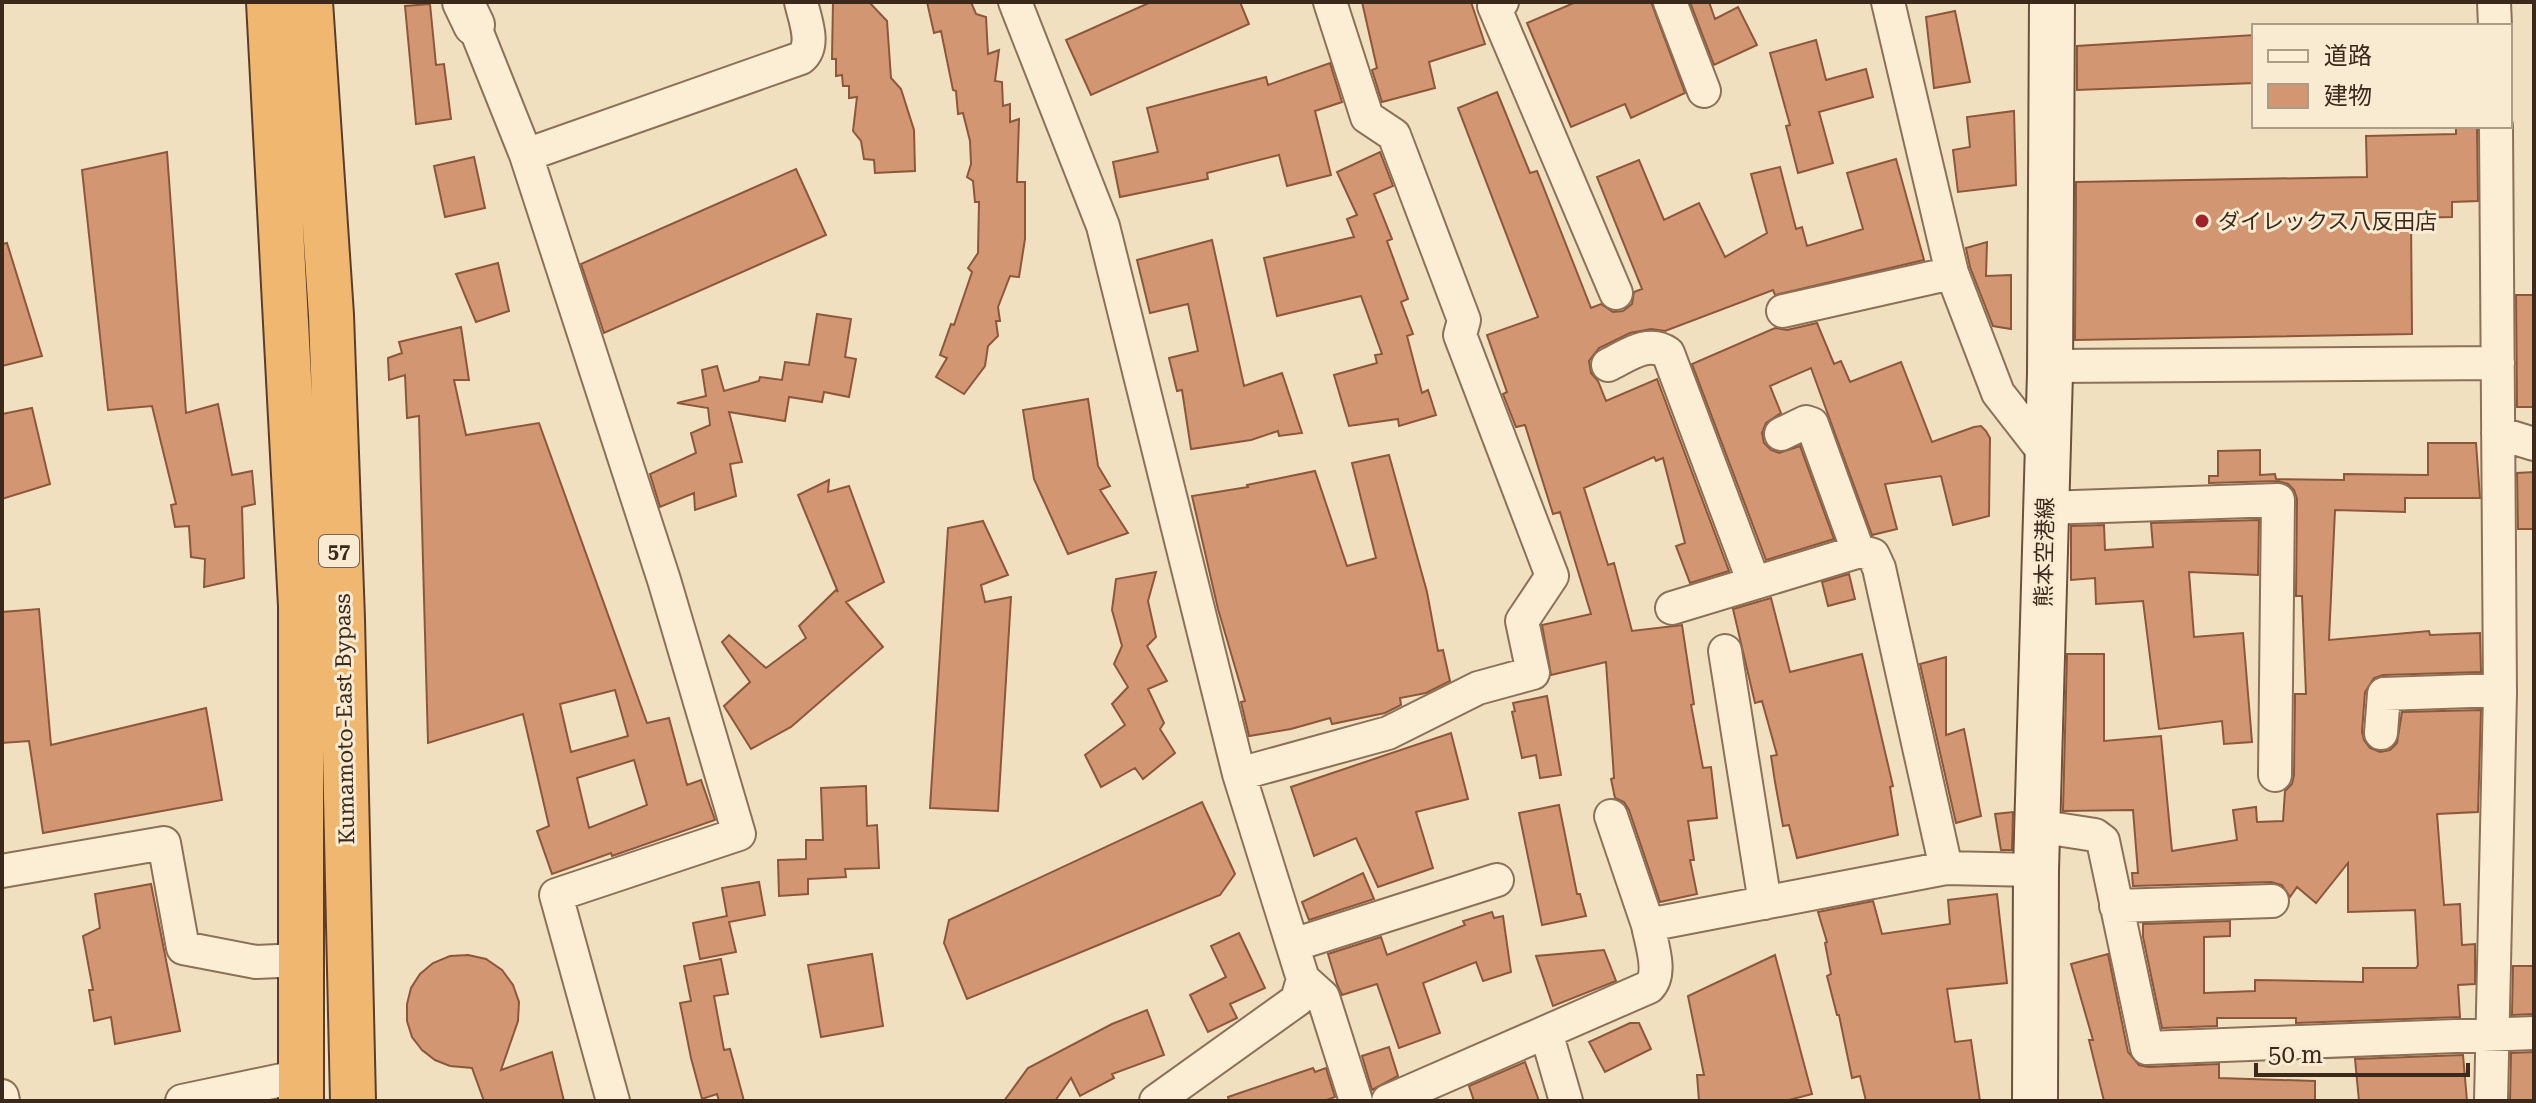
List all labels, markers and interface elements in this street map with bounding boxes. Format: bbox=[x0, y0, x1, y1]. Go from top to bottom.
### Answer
legend bbox=[2252, 24, 2512, 128]
text: 道路 bbox=[2324, 42, 2372, 70]
text: 建物 bbox=[2324, 82, 2372, 110]
place label: ダイレックス八反田店 bbox=[2218, 209, 2437, 234]
marker: ダイレックス八反田店 bbox=[2193, 212, 2211, 230]
street label: 熊本空港線 bbox=[2031, 497, 2058, 607]
road number: 57 bbox=[319, 535, 359, 567]
street label: Kumamoto-East Bypass bbox=[330, 593, 359, 845]
scale bar bbox=[2256, 1027, 2468, 1077]
text: 50 m bbox=[2268, 1041, 2323, 1069]

